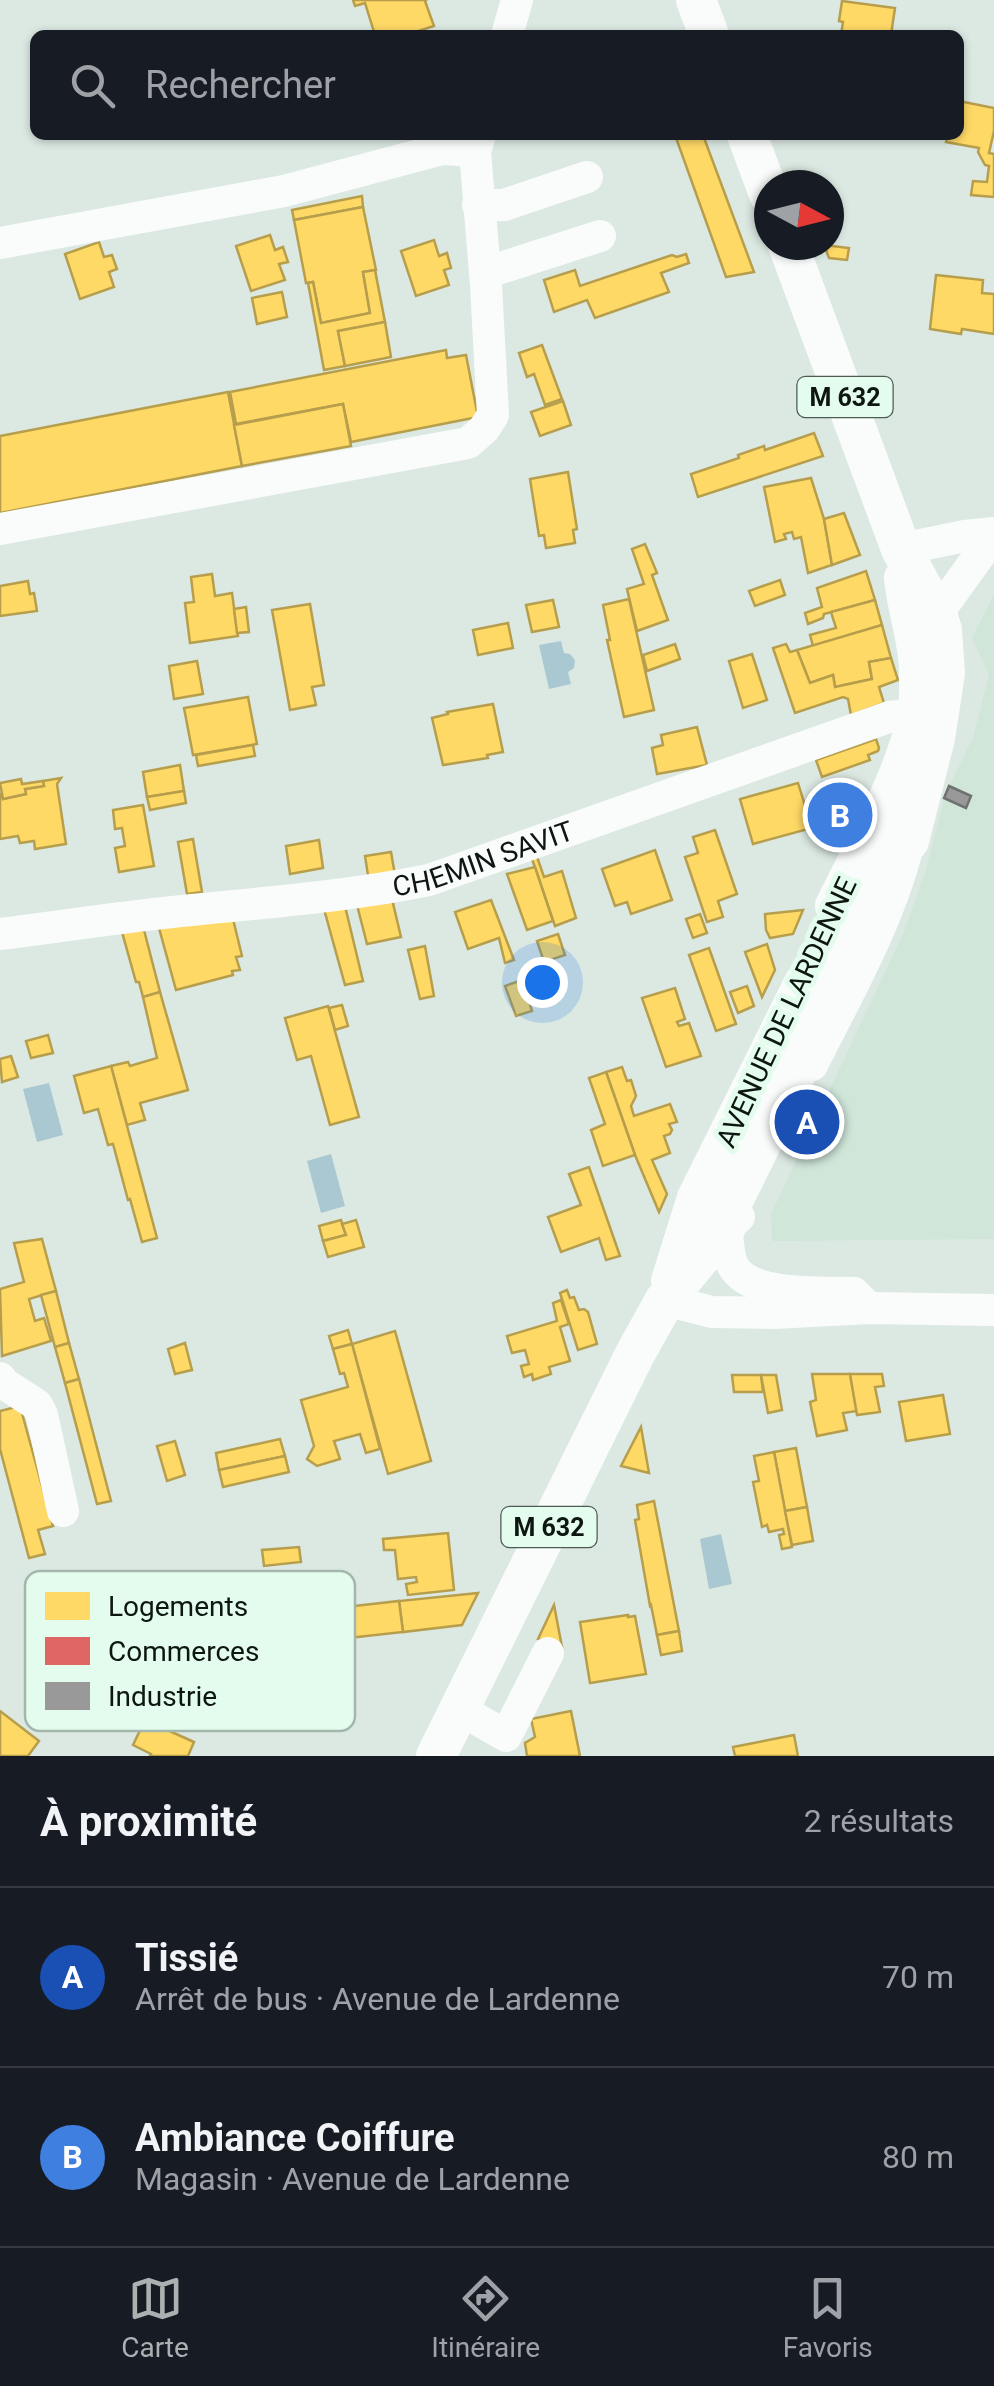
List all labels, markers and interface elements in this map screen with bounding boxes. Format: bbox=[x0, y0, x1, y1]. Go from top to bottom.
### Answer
search box bbox=[30, 30, 964, 140]
icon: search bbox=[65, 58, 120, 113]
text: Rechercher bbox=[145, 63, 336, 107]
north arrow bbox=[754, 170, 844, 260]
road number: M 632 bbox=[798, 377, 892, 417]
pin: B bbox=[808, 778, 872, 852]
street label: CHEMIN SAVIT bbox=[390, 814, 578, 903]
street label: AVENUE DE LARDENNE bbox=[709, 872, 863, 1152]
your location bbox=[517, 957, 568, 1008]
pin: A bbox=[774, 1084, 840, 1160]
road number: M 632 bbox=[502, 1507, 596, 1547]
legend bbox=[25, 1571, 355, 1731]
text: Logements bbox=[108, 1590, 248, 1623]
text: Commerces bbox=[108, 1635, 259, 1668]
text: Industrie bbox=[108, 1680, 217, 1713]
text: À proximité bbox=[40, 1797, 257, 1846]
text: 2 résultats bbox=[804, 1802, 954, 1840]
text: Tissié bbox=[135, 1936, 238, 1980]
text: A bbox=[62, 1958, 83, 1996]
text: 70 m bbox=[882, 1958, 954, 1996]
text: Arrêt de bus · Avenue de Lardenne bbox=[135, 1980, 620, 2018]
text: Ambiance Coiffure bbox=[135, 2116, 455, 2160]
text: B bbox=[62, 2138, 83, 2176]
text: 80 m bbox=[882, 2138, 954, 2176]
text: Magasin · Avenue de Lardenne bbox=[135, 2160, 570, 2198]
tab: Carte bbox=[121, 2271, 189, 2364]
tab: Itinéraire bbox=[431, 2271, 540, 2364]
tab: Favoris bbox=[783, 2271, 873, 2364]

